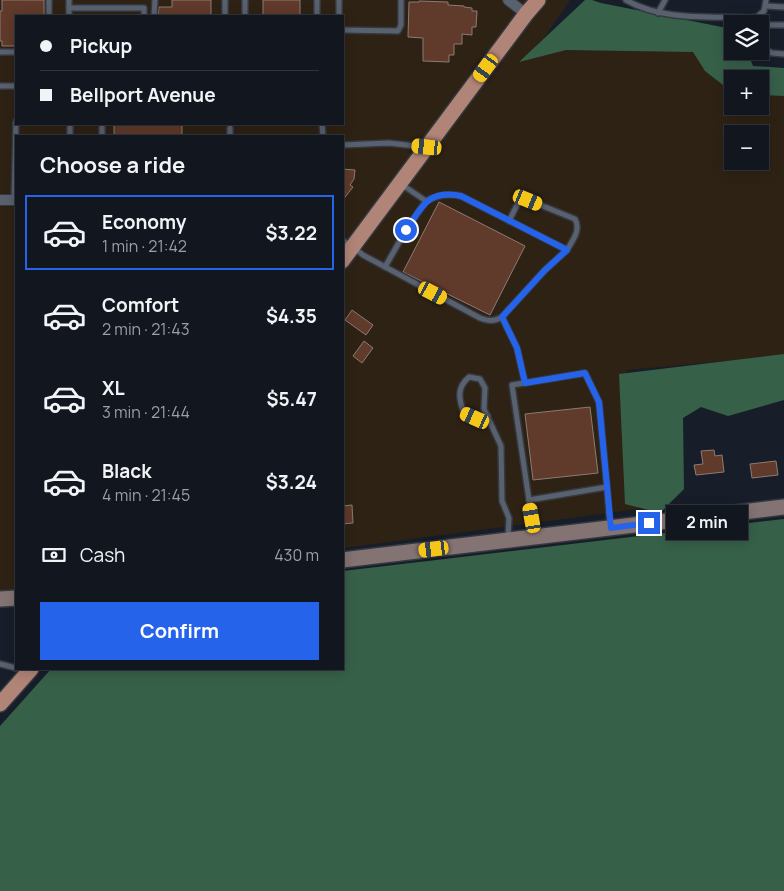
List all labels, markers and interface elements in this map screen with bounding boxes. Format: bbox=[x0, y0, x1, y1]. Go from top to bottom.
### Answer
map controls bbox=[724, 15, 769, 170]
button: layers bbox=[724, 15, 769, 60]
text: Pickup bbox=[70, 33, 132, 59]
car bbox=[471, 51, 500, 85]
button: + bbox=[724, 70, 769, 115]
text: Bellport Avenue bbox=[70, 82, 216, 108]
button: − bbox=[724, 125, 769, 170]
car bbox=[411, 138, 442, 156]
text: Choose a ride bbox=[40, 150, 185, 180]
car bbox=[511, 187, 544, 213]
text: Economy bbox=[102, 209, 186, 235]
icon: car bbox=[42, 210, 87, 255]
route start bbox=[395, 219, 417, 241]
text: $3.22 bbox=[266, 220, 317, 246]
text: 1 min · 21:42 bbox=[102, 235, 187, 257]
car bbox=[416, 279, 449, 307]
text: Comfort bbox=[102, 292, 179, 318]
icon: car bbox=[42, 293, 87, 338]
text: $4.35 bbox=[266, 303, 317, 329]
text: 2 min · 21:43 bbox=[102, 318, 190, 340]
text: XL bbox=[102, 375, 125, 401]
icon: car bbox=[42, 376, 87, 421]
text: $5.47 bbox=[266, 386, 317, 412]
text: 3 min · 21:44 bbox=[102, 401, 190, 423]
car bbox=[458, 405, 491, 431]
text: Black bbox=[102, 458, 151, 484]
icon: car bbox=[42, 459, 87, 504]
text: $3.24 bbox=[266, 469, 317, 495]
text: 4 min · 21:45 bbox=[102, 484, 190, 506]
car bbox=[522, 502, 541, 534]
callout: 2 min bbox=[666, 506, 749, 540]
text: 2 min bbox=[686, 511, 728, 533]
route end bbox=[638, 512, 660, 534]
car bbox=[418, 540, 449, 558]
icon: cash bbox=[40, 541, 68, 569]
text: Cash bbox=[80, 542, 125, 568]
text: 430 m bbox=[274, 544, 319, 566]
button: Confirm bbox=[40, 602, 319, 660]

